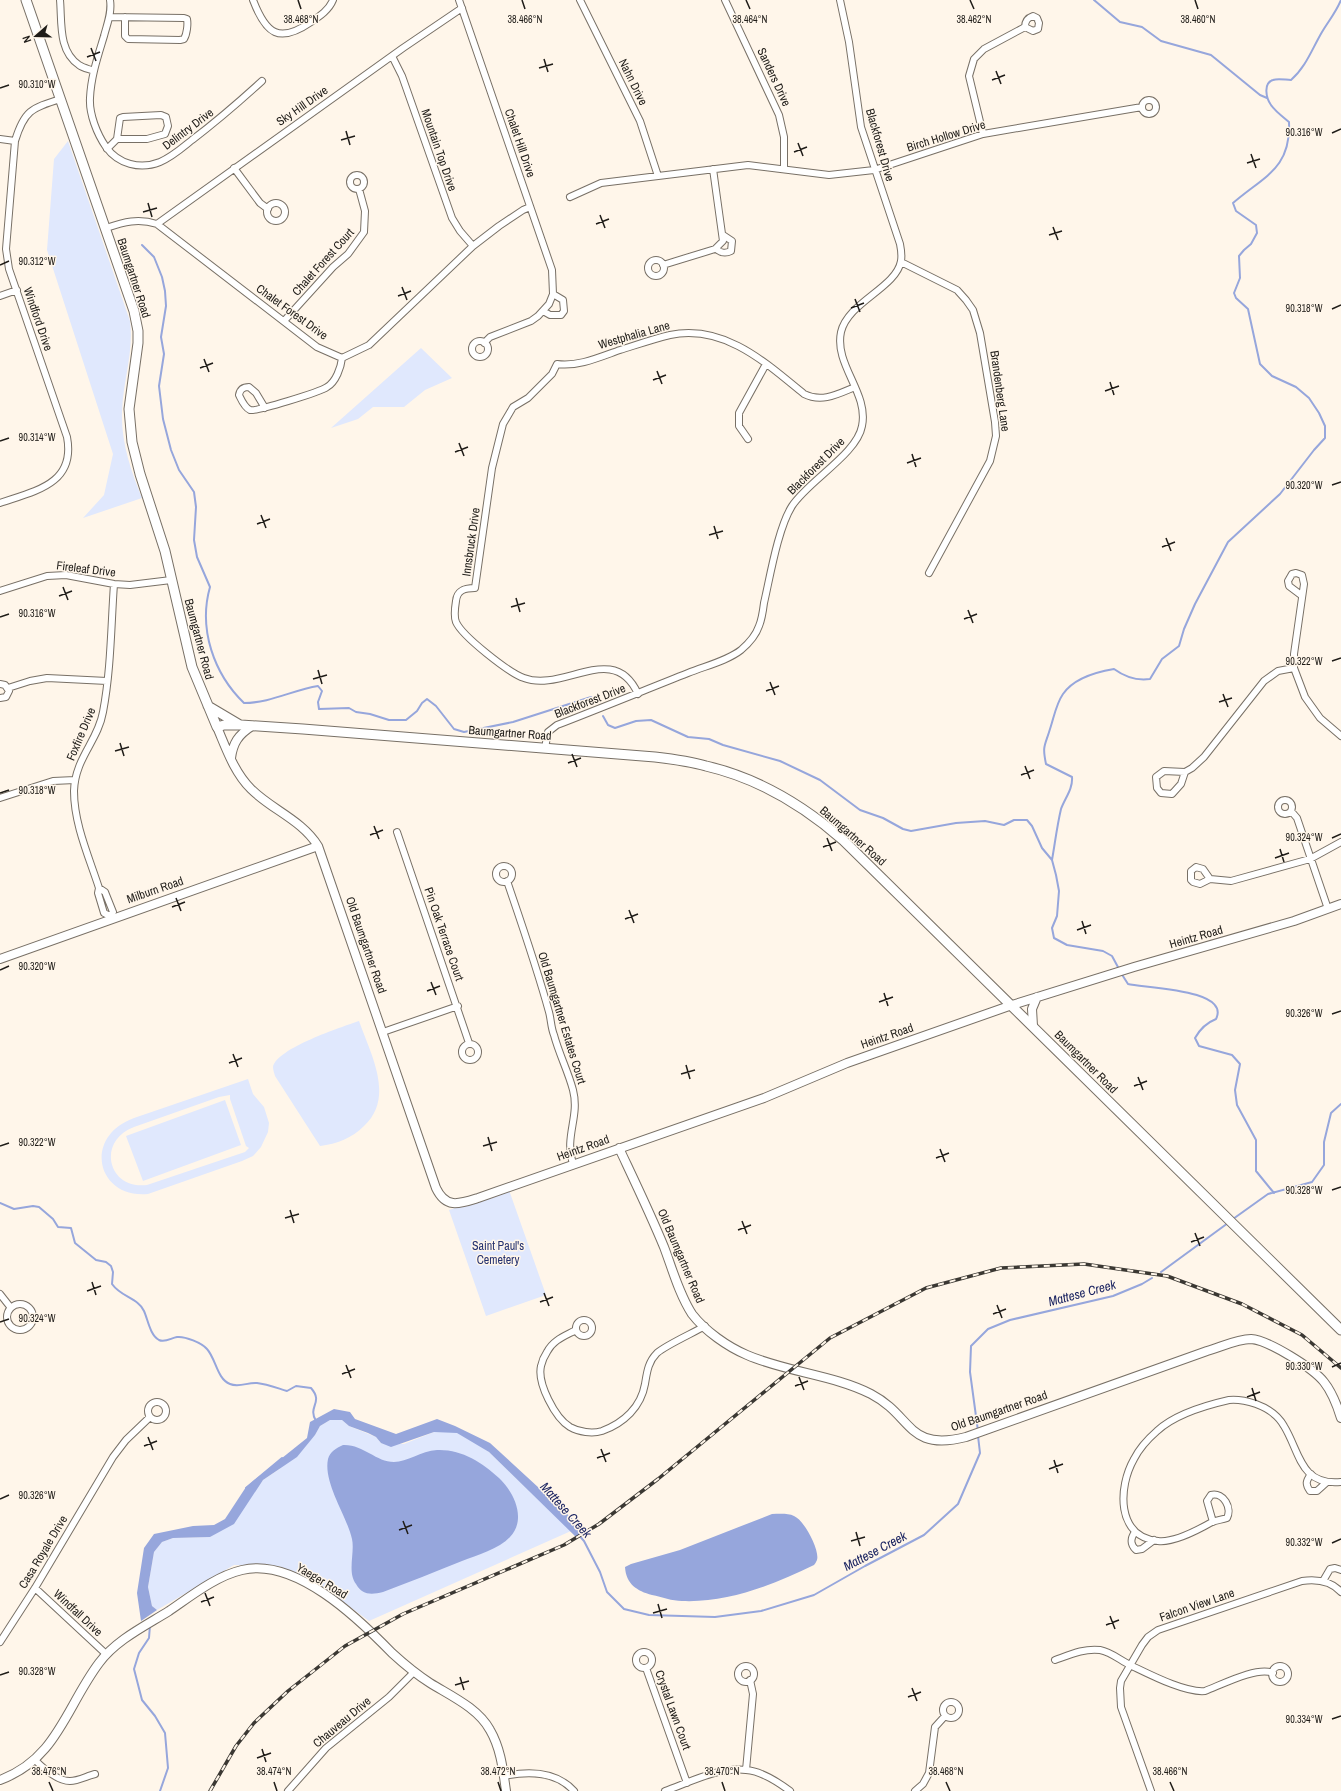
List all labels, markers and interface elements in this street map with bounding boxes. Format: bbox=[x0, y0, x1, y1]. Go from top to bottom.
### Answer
text: 38.468°N bbox=[284, 13, 319, 26]
text: 38.466°N bbox=[508, 13, 543, 26]
text: 38.464°N bbox=[733, 13, 768, 26]
text: 38.462°N bbox=[957, 13, 992, 26]
text: 38.460°N bbox=[1181, 13, 1216, 26]
north arrow bbox=[16, 16, 56, 56]
text: N bbox=[19, 34, 34, 45]
street label: Sanders Drive bbox=[753, 45, 795, 109]
street label: Nahn Drive bbox=[615, 56, 651, 108]
text: 90.310°W bbox=[19, 78, 56, 91]
street label: Sky Hill Drive bbox=[273, 82, 331, 130]
street label: Delintry Drive bbox=[159, 105, 217, 153]
street label: Mountain Top Drive bbox=[417, 107, 461, 193]
street label: Chalet Hill Drive bbox=[501, 107, 539, 179]
street label: Blackforest Drive bbox=[862, 107, 898, 183]
street label: Birch Hollow Drive bbox=[905, 116, 987, 156]
text: 90.316°W bbox=[1286, 126, 1323, 139]
street label: Chalet Forest Court bbox=[288, 225, 358, 299]
street label: Baumgartner Road bbox=[114, 236, 154, 320]
text: 90.312°W bbox=[19, 255, 56, 268]
street label: Chalet Forest Drive bbox=[253, 281, 331, 343]
street label: Windford Drive bbox=[20, 285, 56, 353]
text: 90.318°W bbox=[1286, 302, 1323, 315]
street label: Westphalia Lane bbox=[596, 317, 672, 353]
street label: Brandenberg Lane bbox=[986, 350, 1014, 432]
text: 90.314°W bbox=[19, 431, 56, 444]
street label: Blackforest Drive bbox=[784, 434, 848, 498]
text: 90.320°W bbox=[1286, 479, 1323, 492]
street label: Innsbruck Drive bbox=[458, 507, 484, 577]
street label: Fireleaf Drive bbox=[55, 557, 117, 581]
street label: Baumgartner Road bbox=[181, 597, 217, 681]
text: 90.316°W bbox=[19, 607, 56, 620]
text: 90.322°W bbox=[1286, 655, 1323, 668]
street label: Blackforest Drive bbox=[552, 680, 628, 722]
street label: Foxfire Drive bbox=[63, 705, 99, 763]
street label: Baumgartner Road bbox=[468, 722, 552, 744]
text: 90.318°W bbox=[19, 784, 56, 797]
street label: Baumgartner Road bbox=[816, 803, 890, 869]
text: 90.324°W bbox=[1286, 831, 1323, 844]
street label: Milburn Road bbox=[124, 873, 186, 907]
street label: Pin Oak Terrace Court bbox=[421, 885, 468, 983]
street label: Old Baumgartner Road bbox=[342, 895, 390, 995]
street label: Heintz Road bbox=[1168, 922, 1224, 952]
street label: Old Baumgartner Estates Court bbox=[534, 950, 590, 1086]
text: 90.320°W bbox=[19, 960, 56, 973]
text: 90.326°W bbox=[1286, 1007, 1323, 1020]
street label: Heintz Road bbox=[859, 1020, 915, 1052]
street label: Baumgartner Road bbox=[1051, 1027, 1121, 1097]
street label: Heintz Road bbox=[555, 1131, 611, 1165]
text: 90.322°W bbox=[19, 1136, 56, 1149]
text: 90.328°W bbox=[1286, 1184, 1323, 1197]
street label: Old Baumgartner Road bbox=[654, 1206, 708, 1306]
park label: Saint Paul's Cemetery bbox=[472, 1238, 524, 1268]
water label: Mattese Creek bbox=[1046, 1276, 1118, 1310]
text: 90.324°W bbox=[19, 1312, 56, 1325]
text: 90.330°W bbox=[1286, 1360, 1323, 1373]
street label: Old Baumgartner Road bbox=[949, 1387, 1049, 1435]
water label: Mattese Creek bbox=[536, 1479, 596, 1542]
text: 90.326°W bbox=[19, 1489, 56, 1502]
street label: Casa Royale Drive bbox=[15, 1512, 71, 1592]
water label: Mattese Creek bbox=[840, 1527, 910, 1575]
text: 90.332°W bbox=[1286, 1536, 1323, 1549]
street label: Yaeger Road bbox=[293, 1559, 351, 1603]
street label: Falcon View Lane bbox=[1157, 1585, 1237, 1625]
street label: Windfall Drive bbox=[50, 1586, 106, 1640]
text: 90.328°W bbox=[19, 1665, 56, 1678]
street label: Crystal Lawn Court bbox=[651, 1668, 695, 1752]
street label: Chauveau Drive bbox=[310, 1693, 374, 1751]
text: 90.334°W bbox=[1286, 1713, 1323, 1726]
text: 38.476°N bbox=[32, 1765, 67, 1778]
text: 38.474°N bbox=[257, 1765, 292, 1778]
text: 38.472°N bbox=[481, 1765, 516, 1778]
text: 38.470°N bbox=[705, 1765, 740, 1778]
text: 38.468°N bbox=[929, 1765, 964, 1778]
text: 38.466°N bbox=[1153, 1765, 1188, 1778]

